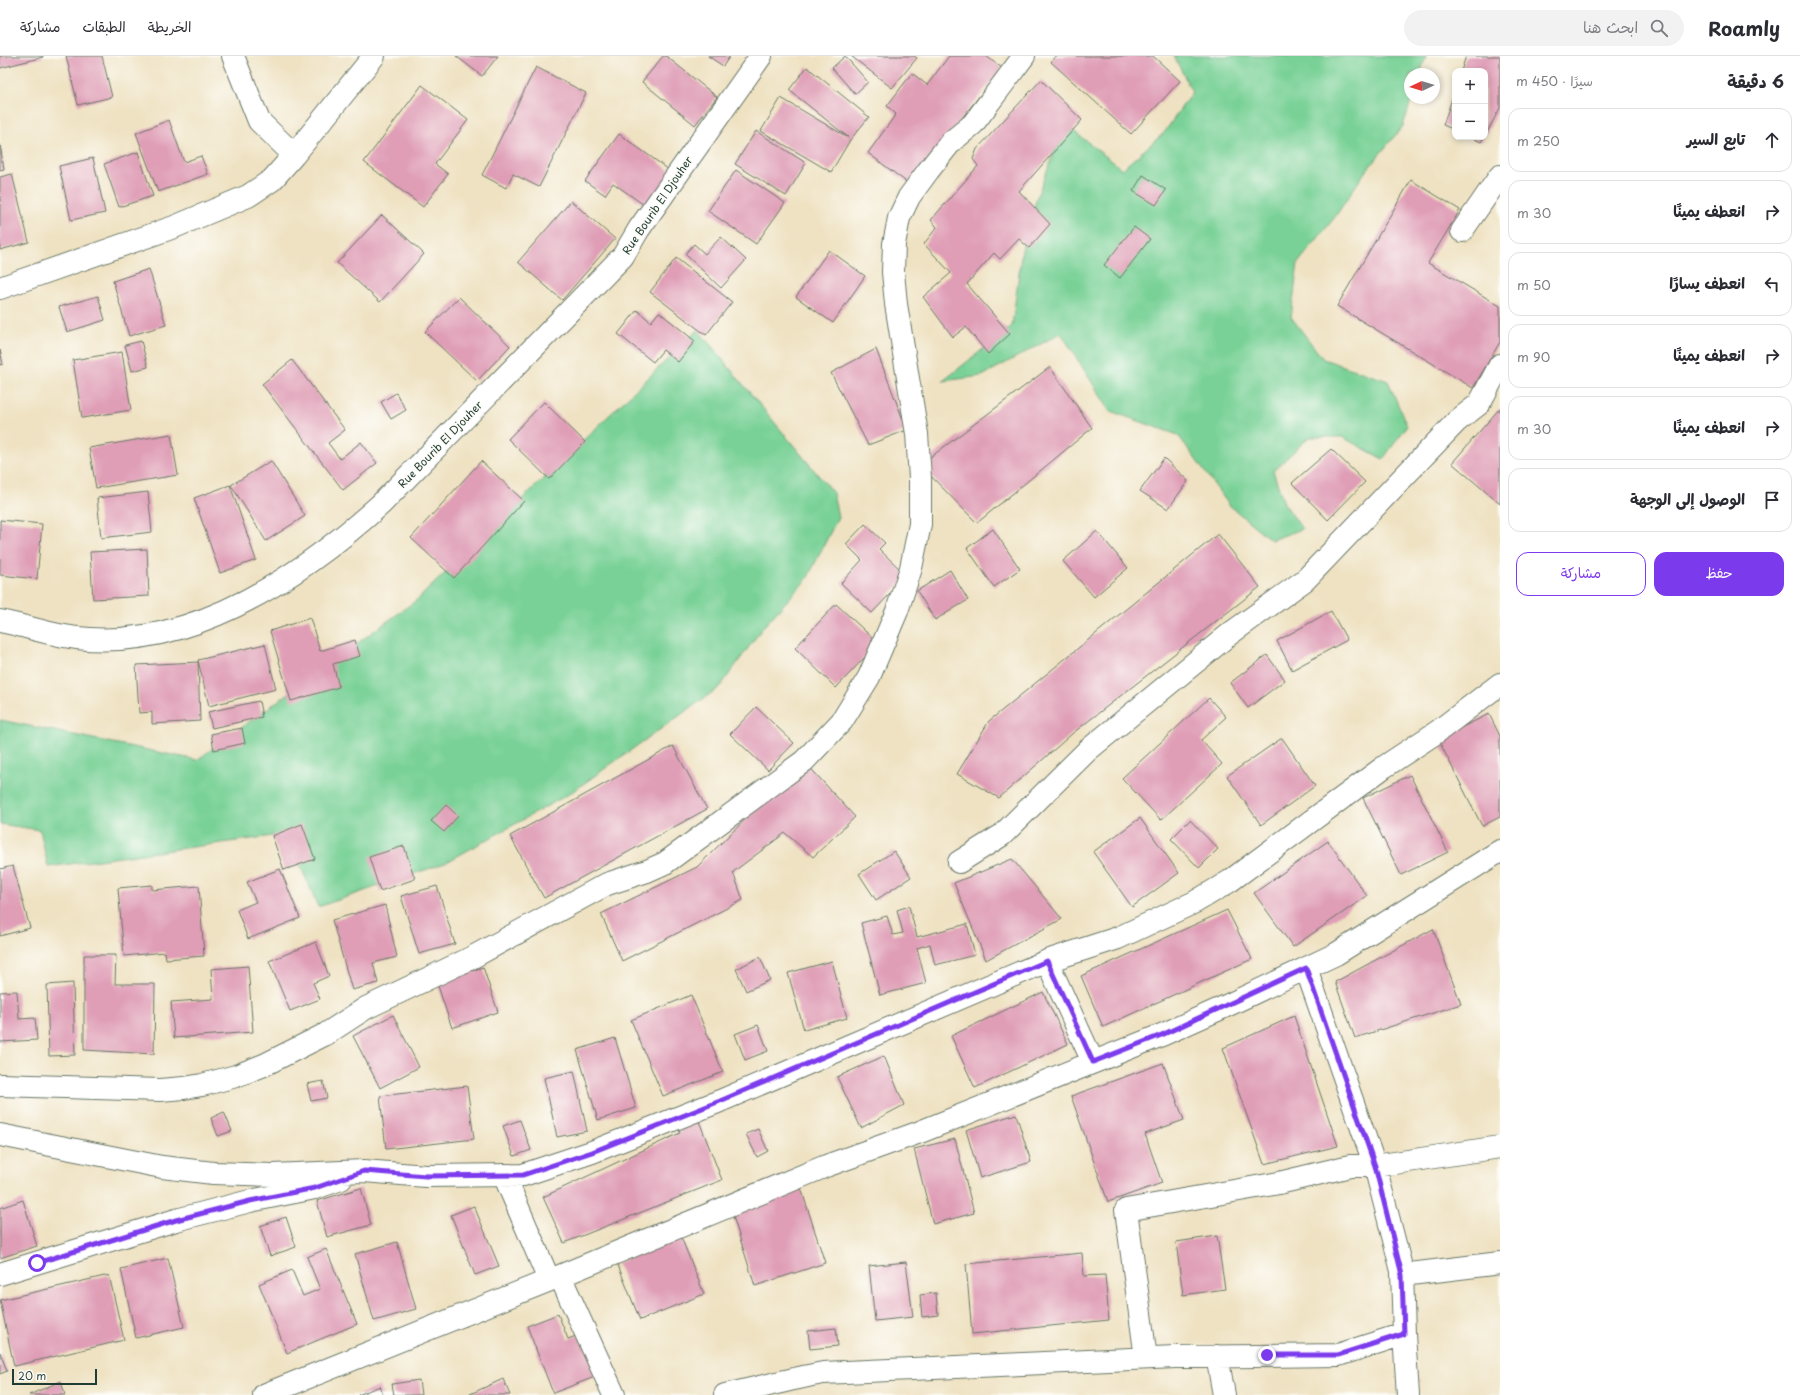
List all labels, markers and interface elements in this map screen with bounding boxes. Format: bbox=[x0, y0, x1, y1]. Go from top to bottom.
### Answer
search box bbox=[1404, 10, 1684, 46]
text: Roamly bbox=[1708, 14, 1780, 42]
text: ابحث هنا bbox=[1583, 15, 1638, 38]
text: مشاركة bbox=[20, 16, 60, 37]
text: الطبقات bbox=[82, 16, 126, 37]
text: الخريطة bbox=[148, 16, 191, 37]
icon: search bbox=[1648, 17, 1670, 39]
north arrow bbox=[1404, 68, 1440, 104]
map controls bbox=[1452, 68, 1488, 140]
button: + bbox=[1452, 68, 1488, 104]
text: 6 دقيقة bbox=[1727, 68, 1784, 94]
text: سيرًا · 450 m bbox=[1516, 71, 1593, 90]
button: − bbox=[1452, 104, 1488, 140]
text: تابع السير bbox=[1687, 127, 1745, 150]
icon: ahead bbox=[1761, 129, 1783, 151]
text: 250 m bbox=[1517, 131, 1560, 150]
street label: Rue Bourib El Djouher bbox=[618, 152, 697, 258]
text: انعطف يمينًا bbox=[1673, 199, 1745, 222]
icon: right bbox=[1761, 201, 1783, 223]
text: 30 m bbox=[1517, 203, 1551, 222]
text: انعطف يسارًا bbox=[1669, 271, 1745, 294]
icon: left bbox=[1761, 273, 1783, 295]
text: 50 m bbox=[1517, 275, 1551, 294]
text: انعطف يمينًا bbox=[1673, 343, 1745, 366]
icon: right bbox=[1761, 345, 1783, 367]
text: 90 m bbox=[1517, 347, 1550, 366]
street label: Rue Bourib El Djouher bbox=[394, 396, 487, 491]
text: انعطف يمينًا bbox=[1673, 415, 1745, 438]
icon: right bbox=[1761, 417, 1783, 439]
text: 30 m bbox=[1517, 419, 1551, 438]
text: الوصول إلى الوجهة bbox=[1630, 487, 1745, 510]
icon: arrive bbox=[1761, 489, 1783, 511]
button: مشاركة bbox=[1516, 552, 1646, 596]
button: حفظ bbox=[1654, 552, 1784, 596]
route start bbox=[28, 1254, 46, 1272]
route end bbox=[1258, 1346, 1276, 1364]
scale bar bbox=[12, 1367, 97, 1386]
text: 20 m bbox=[18, 1367, 46, 1384]

